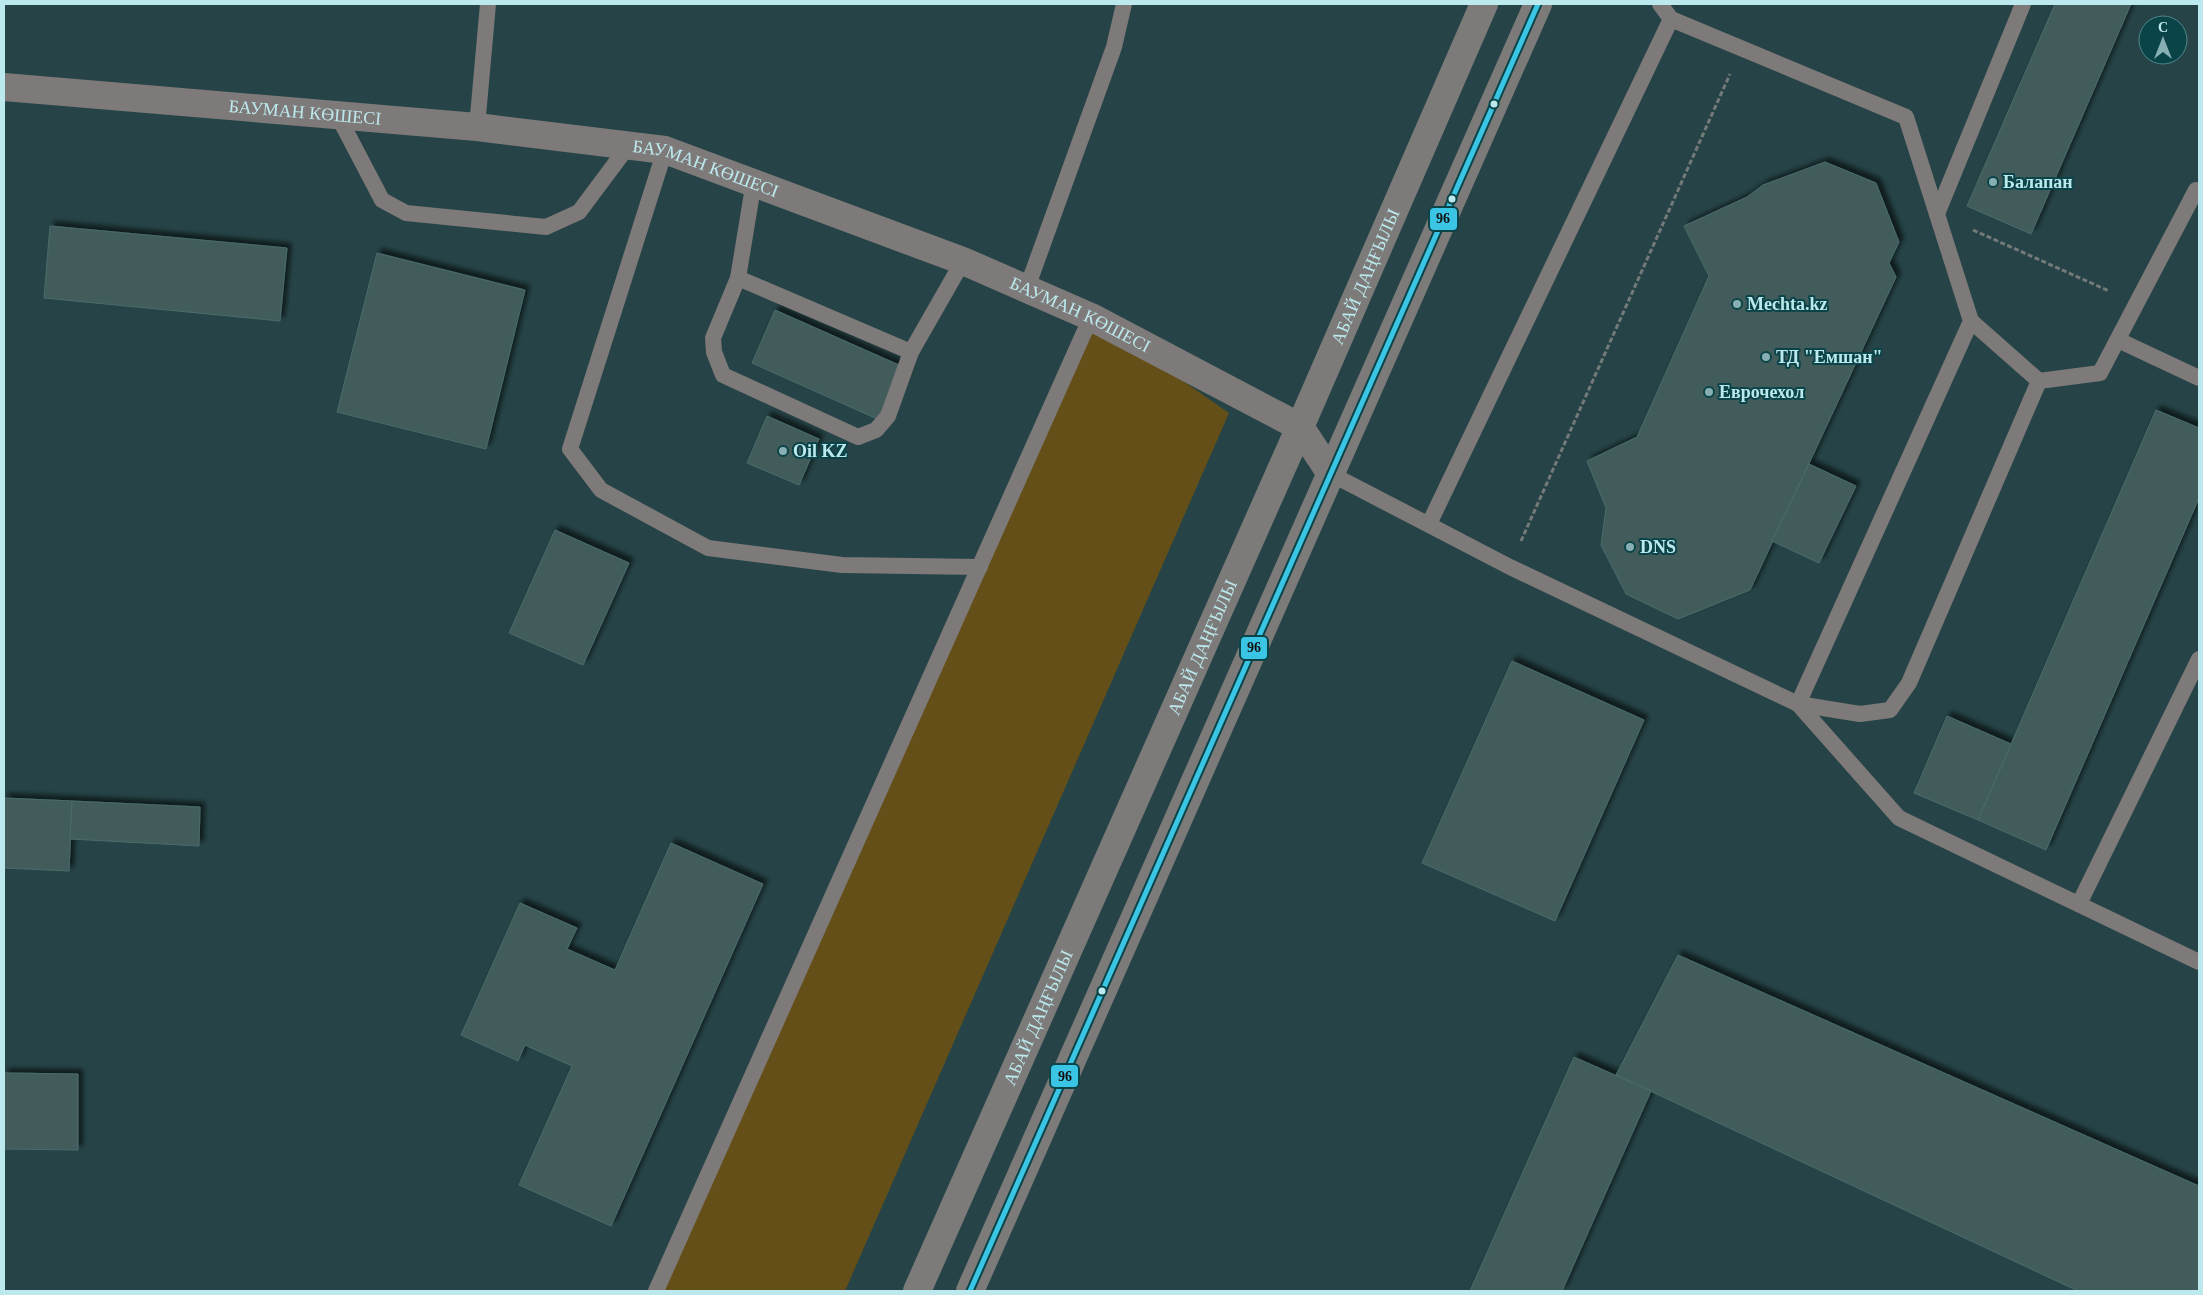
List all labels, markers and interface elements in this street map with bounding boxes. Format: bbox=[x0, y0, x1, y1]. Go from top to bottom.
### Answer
north arrow bbox=[2138, 15, 2188, 65]
text: С bbox=[2158, 20, 2168, 35]
street label: БАУМАН КӨШЕСІ bbox=[228, 96, 382, 129]
unlabelled marker bbox=[1489, 99, 1499, 109]
street label: БАУМАН КӨШЕСІ bbox=[631, 136, 781, 201]
place label: Балапан bbox=[2003, 172, 2073, 192]
marker: Балапан bbox=[1987, 176, 1999, 188]
unlabelled marker bbox=[1447, 194, 1457, 204]
street label: АБАЙ ДАҢҒЫЛЫ bbox=[1327, 206, 1404, 348]
line badge: 96 bbox=[1429, 207, 1458, 231]
text: 96 bbox=[1436, 211, 1450, 226]
street label: БАУМАН КӨШЕСІ bbox=[1007, 273, 1154, 356]
place label: Mechta.kz bbox=[1747, 294, 1827, 314]
marker: Mechta.kz bbox=[1731, 298, 1743, 310]
place label: ТД "Емшан" bbox=[1776, 347, 1883, 367]
marker: ТД "Емшан" bbox=[1760, 351, 1772, 363]
place label: Еврочехол bbox=[1719, 382, 1804, 402]
marker: Еврочехол bbox=[1703, 386, 1715, 398]
place label: Oil KZ bbox=[793, 441, 848, 461]
marker: Oil KZ bbox=[777, 445, 789, 457]
place label: DNS bbox=[1640, 537, 1676, 557]
marker: DNS bbox=[1624, 541, 1636, 553]
street label: АБАЙ ДАҢҒЫЛЫ bbox=[1164, 576, 1241, 718]
line badge: 96 bbox=[1240, 636, 1268, 660]
text: 96 bbox=[1247, 640, 1261, 655]
street label: АБАЙ ДАҢҒЫЛЫ bbox=[999, 947, 1077, 1088]
unlabelled marker bbox=[1097, 986, 1107, 996]
line badge: 96 bbox=[1050, 1064, 1079, 1088]
text: 96 bbox=[1058, 1069, 1072, 1084]

